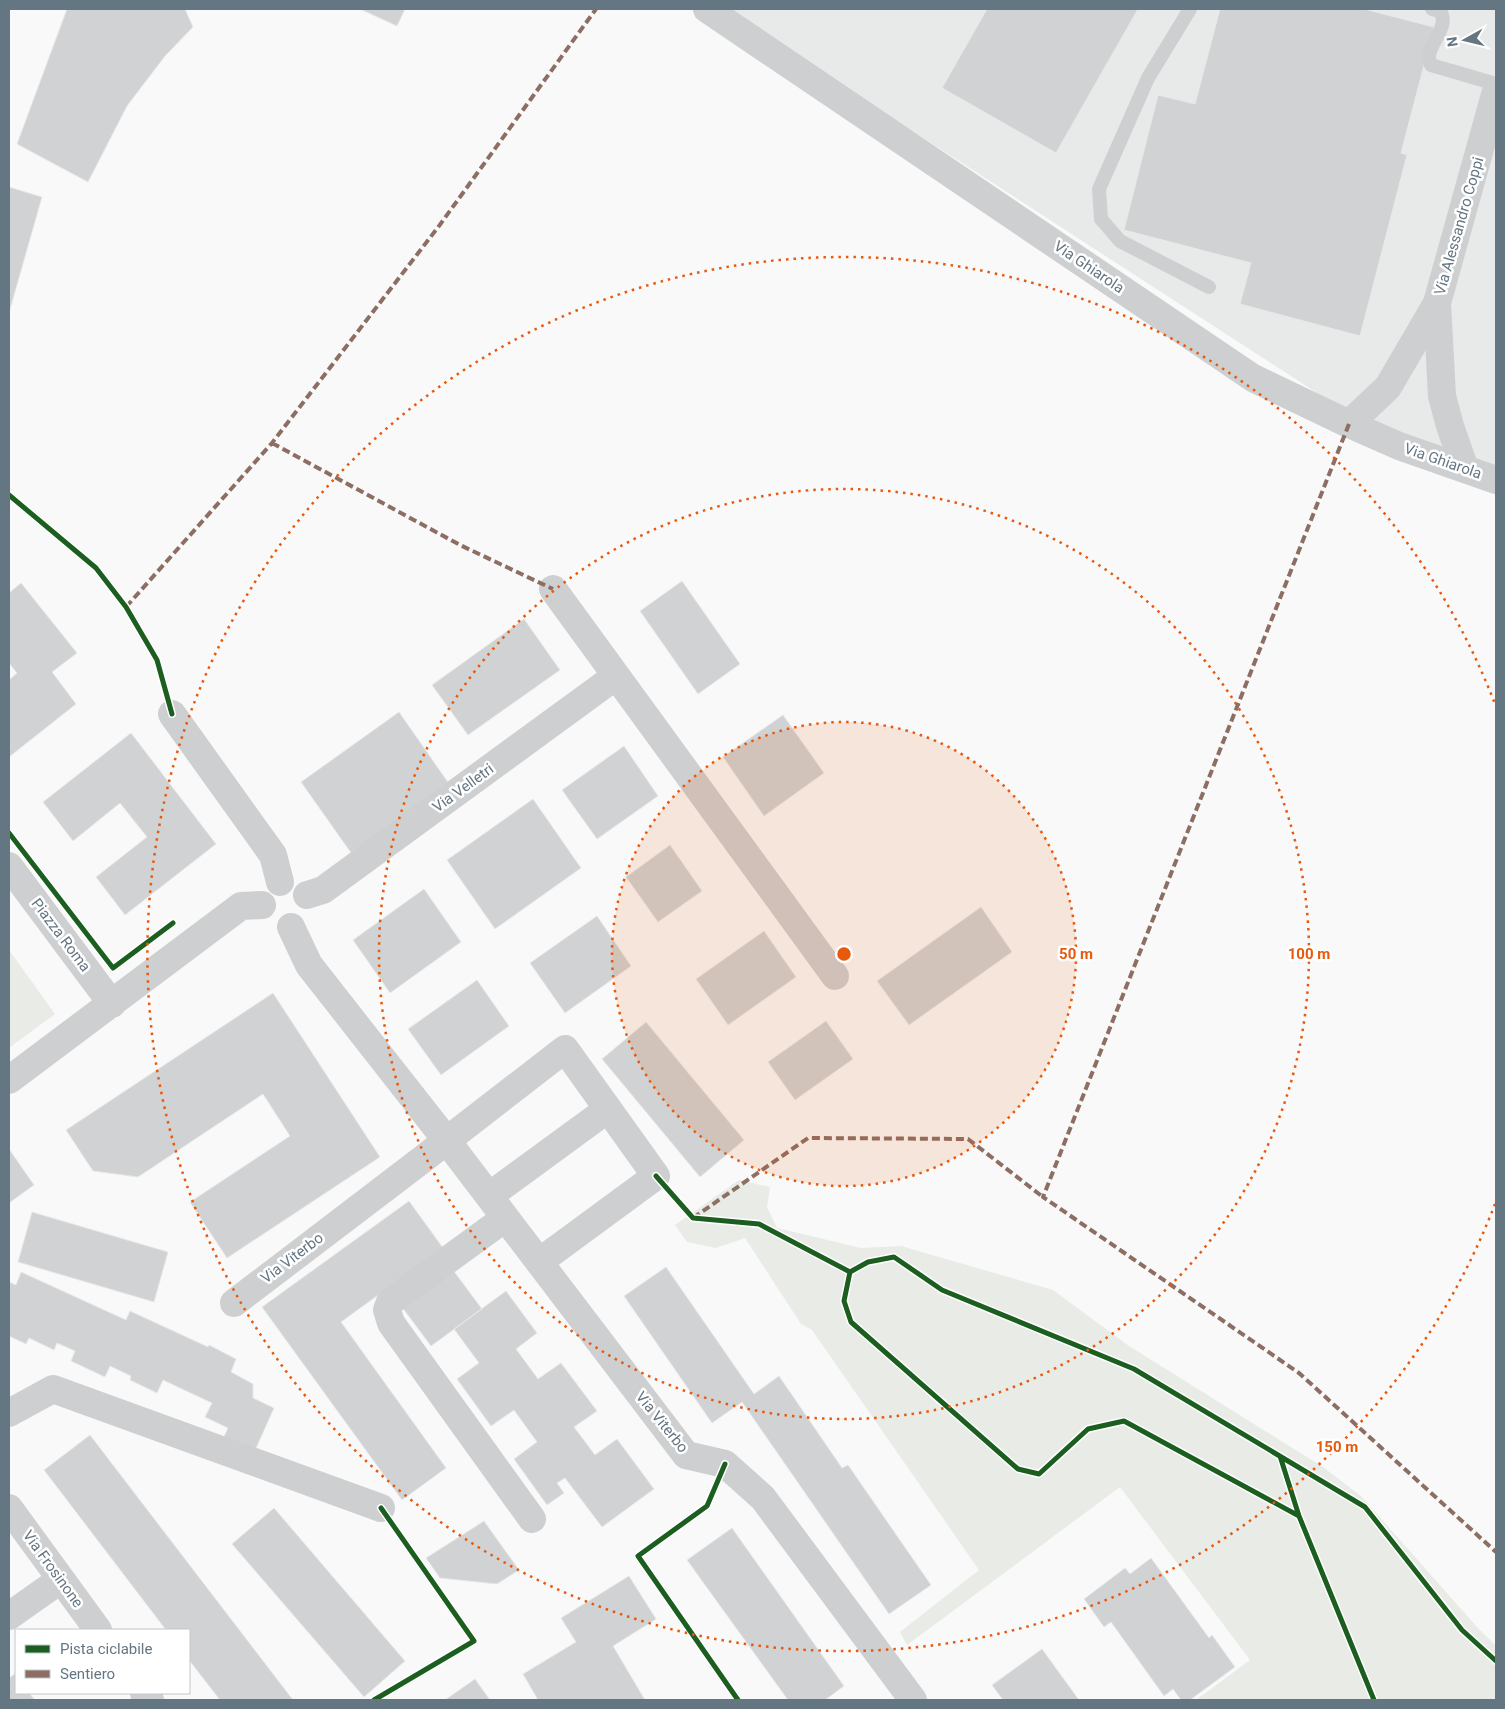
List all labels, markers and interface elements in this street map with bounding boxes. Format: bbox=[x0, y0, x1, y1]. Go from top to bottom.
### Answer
north arrow bbox=[1440, 15, 1490, 65]
text: N bbox=[1444, 36, 1461, 48]
street label: Via Alessandro Coppi bbox=[1431, 155, 1487, 297]
street label: Via Ghiarola bbox=[1051, 237, 1127, 297]
street label: Via Ghiarola bbox=[1402, 439, 1484, 483]
street label: Via Velletri bbox=[429, 760, 497, 816]
street label: Piazza Roma bbox=[28, 895, 94, 975]
centre of rings bbox=[835, 945, 853, 963]
text: 50 m bbox=[1059, 945, 1093, 963]
text: 100 m bbox=[1288, 945, 1330, 963]
street label: Via Viterbo bbox=[257, 1229, 327, 1287]
street label: Via Viterbo bbox=[632, 1388, 692, 1456]
text: 150 m bbox=[1316, 1438, 1358, 1456]
street label: Via Frosinone bbox=[19, 1527, 87, 1611]
legend bbox=[15, 1629, 190, 1694]
text: Pista ciclabile bbox=[60, 1640, 153, 1658]
text: Sentiero bbox=[60, 1665, 115, 1683]

